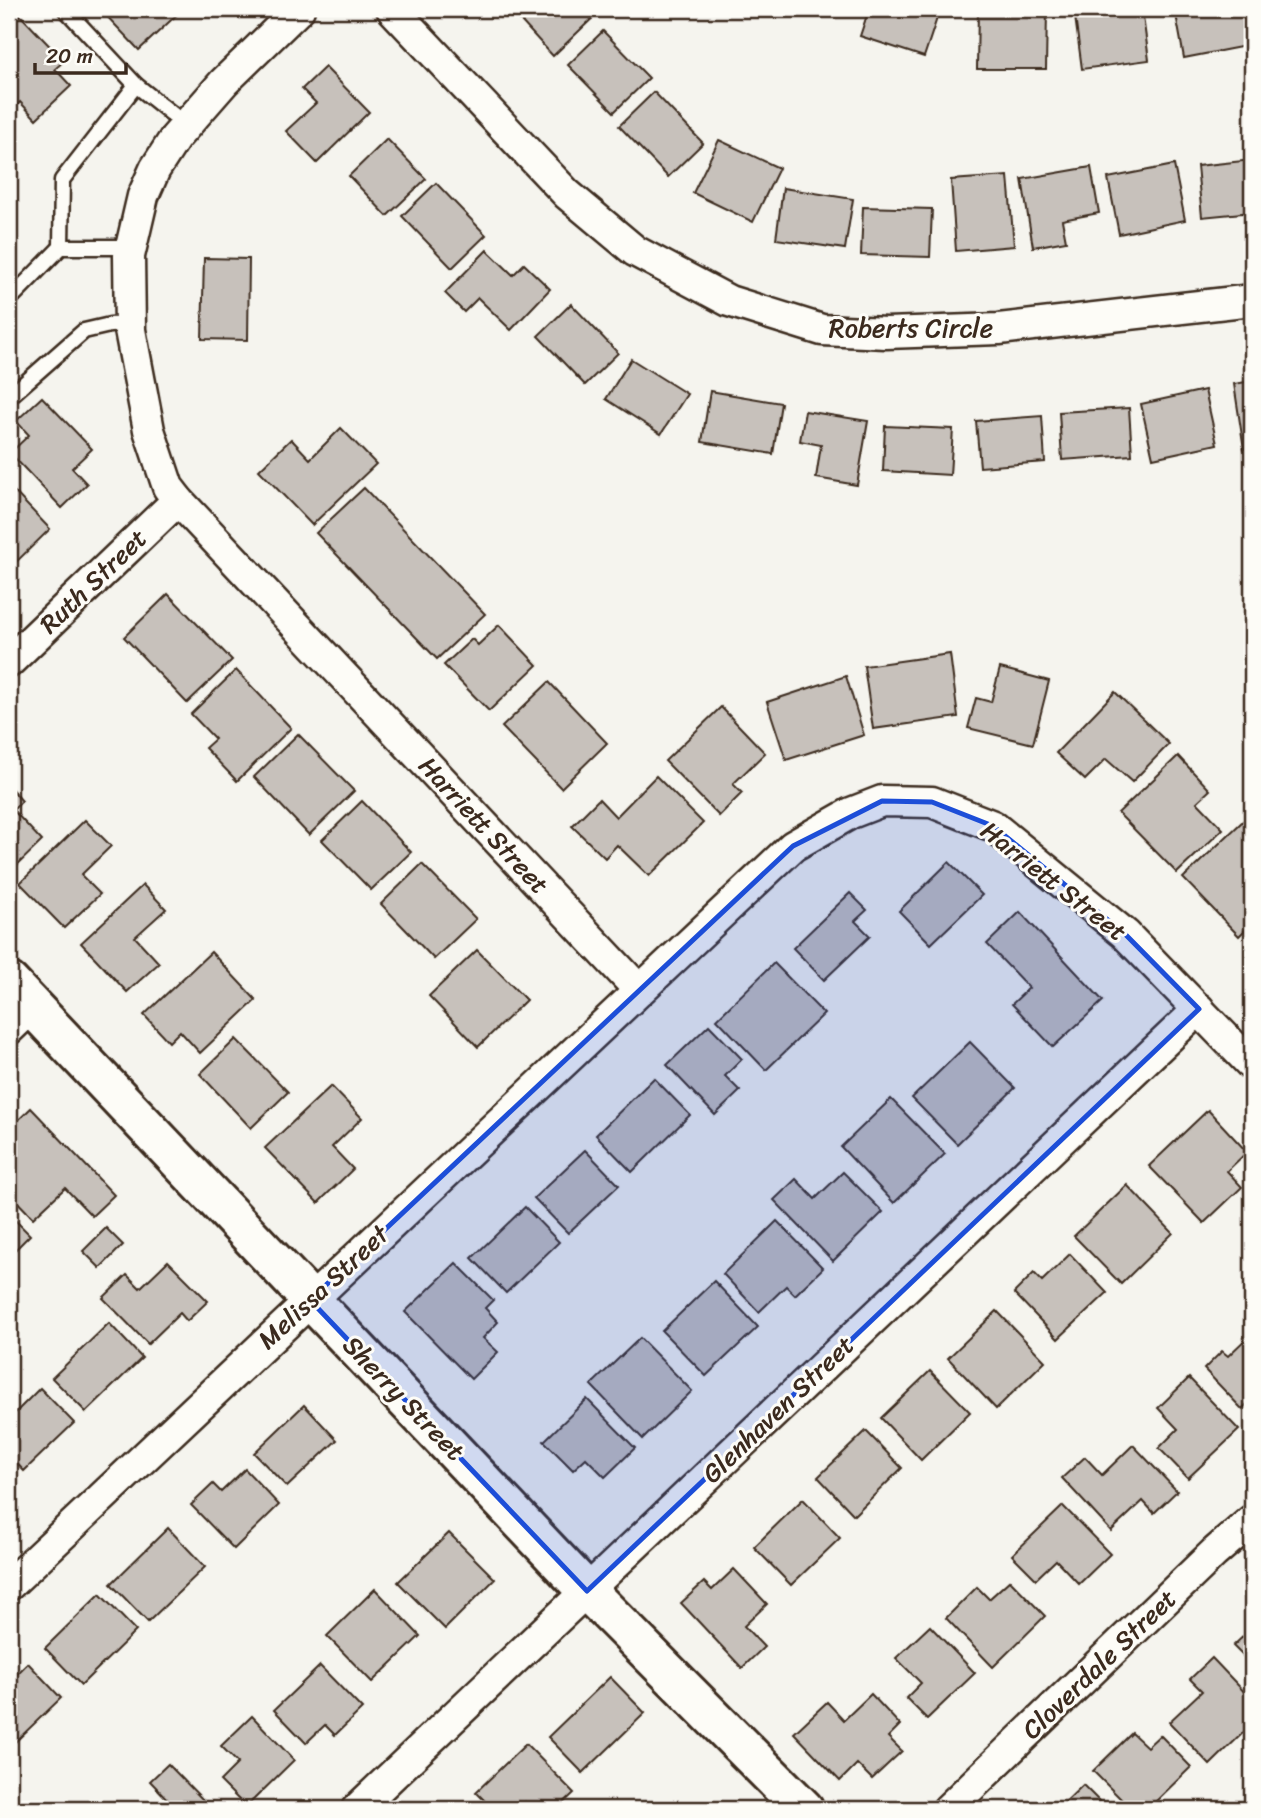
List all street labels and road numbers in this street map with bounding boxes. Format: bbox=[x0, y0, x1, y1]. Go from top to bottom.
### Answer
street label: Roberts Circle bbox=[829, 305, 993, 351]
street label: Ruth Street bbox=[28, 517, 158, 645]
street label: Harriett Street bbox=[407, 745, 561, 905]
street label: Harriett Street bbox=[970, 809, 1138, 953]
street label: Melissa Street bbox=[246, 1212, 401, 1361]
street label: Glenhaven Street bbox=[691, 1323, 865, 1495]
street label: Sherry Street bbox=[331, 1324, 477, 1472]
street label: Cloverdale Street bbox=[1010, 1577, 1188, 1751]

